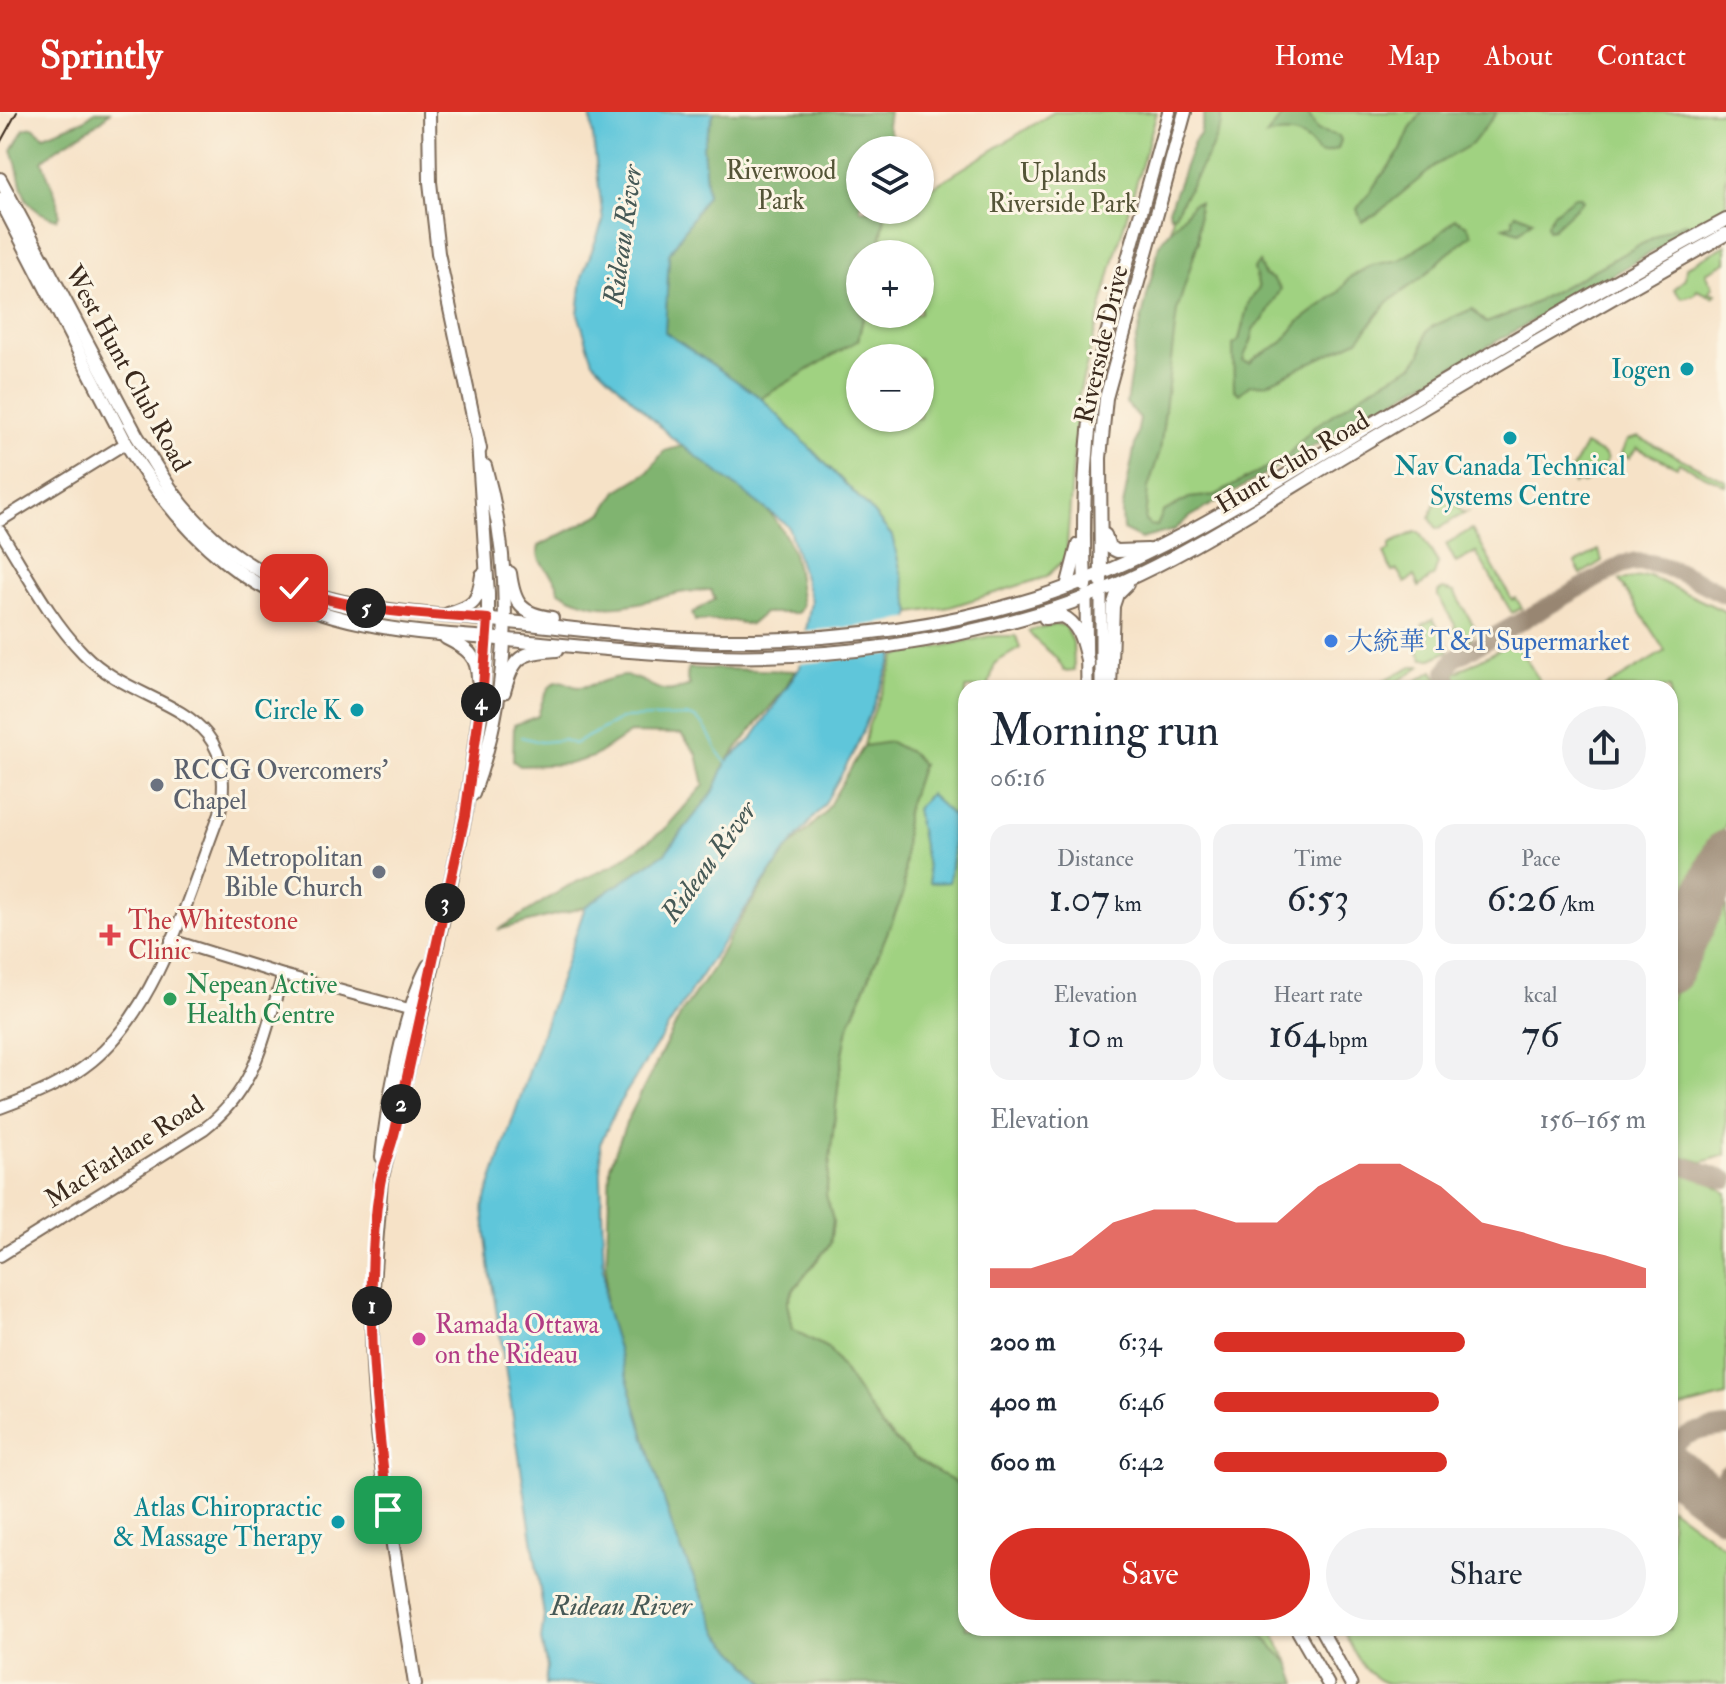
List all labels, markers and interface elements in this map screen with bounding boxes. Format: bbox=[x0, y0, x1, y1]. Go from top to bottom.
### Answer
text: Sprintly bbox=[40, 32, 162, 80]
text: Home bbox=[1274, 39, 1344, 74]
text: Map bbox=[1388, 39, 1440, 74]
text: About bbox=[1484, 39, 1553, 74]
text: Contact bbox=[1597, 39, 1686, 74]
map controls bbox=[846, 136, 934, 432]
button: layers bbox=[846, 136, 934, 224]
park label: Riverwood Park bbox=[726, 155, 837, 217]
park label: Uplands Riverside Park bbox=[988, 158, 1138, 220]
water label: Rideau River bbox=[596, 161, 651, 309]
button: + bbox=[846, 240, 934, 328]
street label: West Hunt Club Road bbox=[57, 259, 197, 477]
street label: Riverside Drive bbox=[1068, 262, 1136, 426]
button: − bbox=[846, 344, 934, 432]
place label: Iogen bbox=[1611, 354, 1671, 386]
marker: Iogen bbox=[1678, 360, 1696, 378]
street label: Hunt Club Road bbox=[1210, 404, 1375, 521]
marker: Nav Canada Technical Systems Centre bbox=[1501, 429, 1519, 447]
place label: Nav Canada Technical Systems Centre bbox=[1394, 451, 1626, 513]
pin bbox=[260, 554, 328, 622]
icon: check bbox=[272, 566, 316, 610]
pin: 5 bbox=[346, 588, 386, 628]
text: 5 bbox=[361, 594, 371, 622]
place label: 大統華 T&T Supermarket bbox=[1347, 626, 1630, 659]
marker: 大統華 T&T Supermarket bbox=[1322, 632, 1340, 650]
pin: 4 bbox=[461, 682, 501, 722]
text: 4 bbox=[475, 688, 487, 716]
place label: Circle K bbox=[254, 695, 342, 727]
marker: Circle K bbox=[348, 701, 366, 719]
text: Morning run bbox=[990, 704, 1219, 759]
button: share bbox=[1562, 706, 1646, 790]
place label: RCCG Overcomers' Chapel bbox=[173, 755, 389, 818]
text: 06:16 bbox=[990, 762, 1045, 794]
marker: RCCG Overcomers' Chapel bbox=[148, 776, 166, 794]
water label: Rideau River bbox=[653, 793, 766, 930]
place label: Metropolitan Bible Church bbox=[224, 842, 363, 904]
text: Distance bbox=[1057, 845, 1134, 873]
text: Time bbox=[1294, 845, 1342, 873]
text: Pace bbox=[1521, 845, 1560, 873]
marker: Metropolitan Bible Church bbox=[370, 863, 388, 881]
text: 1.07 bbox=[1049, 873, 1110, 924]
text: 6:53 bbox=[1286, 873, 1349, 924]
text: 6:26 bbox=[1486, 873, 1557, 924]
pin: 3 bbox=[425, 883, 465, 923]
text: 3 bbox=[441, 889, 449, 917]
text: km bbox=[1110, 890, 1142, 918]
text: /km bbox=[1557, 890, 1595, 918]
place label: The Whitestone Clinic bbox=[128, 905, 298, 967]
marker: The Whitestone Clinic bbox=[99, 924, 121, 946]
place label: Nepean Active Health Centre bbox=[186, 969, 337, 1031]
text: Elevation bbox=[1053, 981, 1137, 1009]
text: Heart rate bbox=[1273, 981, 1363, 1009]
text: kcal bbox=[1524, 981, 1558, 1009]
marker: Nepean Active Health Centre bbox=[161, 990, 179, 1008]
text: 10 bbox=[1067, 1009, 1102, 1060]
text: 164 bbox=[1268, 1009, 1324, 1060]
text: 76 bbox=[1521, 1009, 1560, 1060]
text: m bbox=[1102, 1026, 1123, 1054]
text: bpm bbox=[1324, 1026, 1368, 1054]
pin: 2 bbox=[381, 1084, 421, 1124]
street label: MacFarlane Road bbox=[39, 1088, 210, 1215]
text: 2 bbox=[395, 1090, 407, 1118]
text: Elevation bbox=[990, 1104, 1089, 1136]
text: 156–165 m bbox=[1540, 1104, 1646, 1136]
pin: 1 bbox=[352, 1286, 392, 1326]
text: 1 bbox=[368, 1292, 376, 1320]
place label: Ramada Ottawa on the Rideau bbox=[435, 1309, 600, 1371]
text: 200 m bbox=[990, 1326, 1055, 1358]
text: 6:34 bbox=[1118, 1326, 1161, 1358]
marker: Ramada Ottawa on the Rideau bbox=[410, 1330, 428, 1348]
text: 400 m bbox=[990, 1386, 1056, 1418]
text: 6:46 bbox=[1118, 1386, 1165, 1418]
text: 600 m bbox=[990, 1446, 1055, 1478]
text: 6:42 bbox=[1118, 1446, 1165, 1478]
pin bbox=[354, 1476, 422, 1544]
icon: arrive bbox=[366, 1488, 410, 1532]
place label: Atlas Chiropractic & Massage Therapy bbox=[113, 1492, 323, 1555]
marker: Atlas Chiropractic & Massage Therapy bbox=[329, 1513, 347, 1531]
button: Save bbox=[990, 1528, 1310, 1620]
button: Share bbox=[1326, 1528, 1646, 1620]
water label: Rideau River bbox=[549, 1589, 693, 1624]

